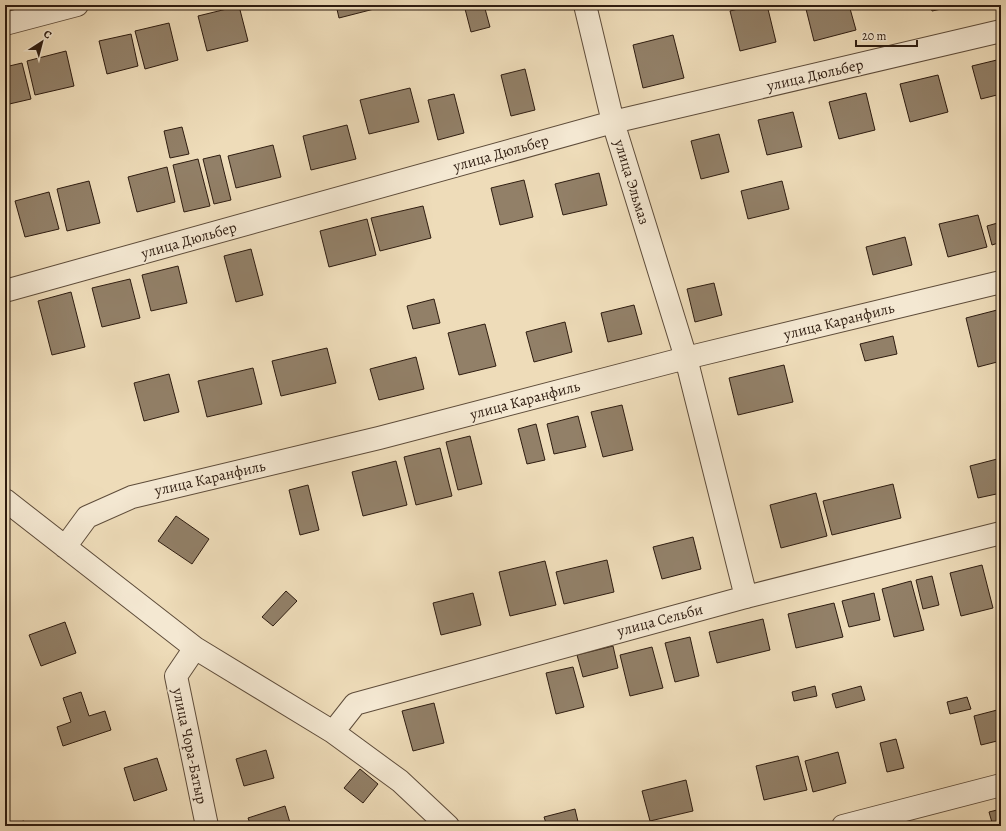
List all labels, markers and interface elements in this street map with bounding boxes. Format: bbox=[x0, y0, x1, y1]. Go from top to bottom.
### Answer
north arrow bbox=[22, 22, 62, 62]
scale bar bbox=[856, 22, 917, 48]
text: С bbox=[40, 26, 55, 43]
text: 20 m bbox=[862, 28, 886, 44]
street label: улица Дюльбер bbox=[764, 54, 865, 96]
street label: улица Дюльбер bbox=[450, 130, 551, 176]
street label: улица Эльмаз bbox=[609, 136, 654, 227]
street label: улица Дюльбер bbox=[138, 217, 239, 263]
street label: улица Каранфиль bbox=[781, 298, 897, 345]
street label: улица Каранфиль bbox=[467, 376, 583, 425]
street label: улица Каранфиль bbox=[152, 455, 268, 501]
street label: улица Сельби bbox=[614, 599, 705, 641]
street label: улица Чора-Батыр bbox=[168, 685, 212, 806]

